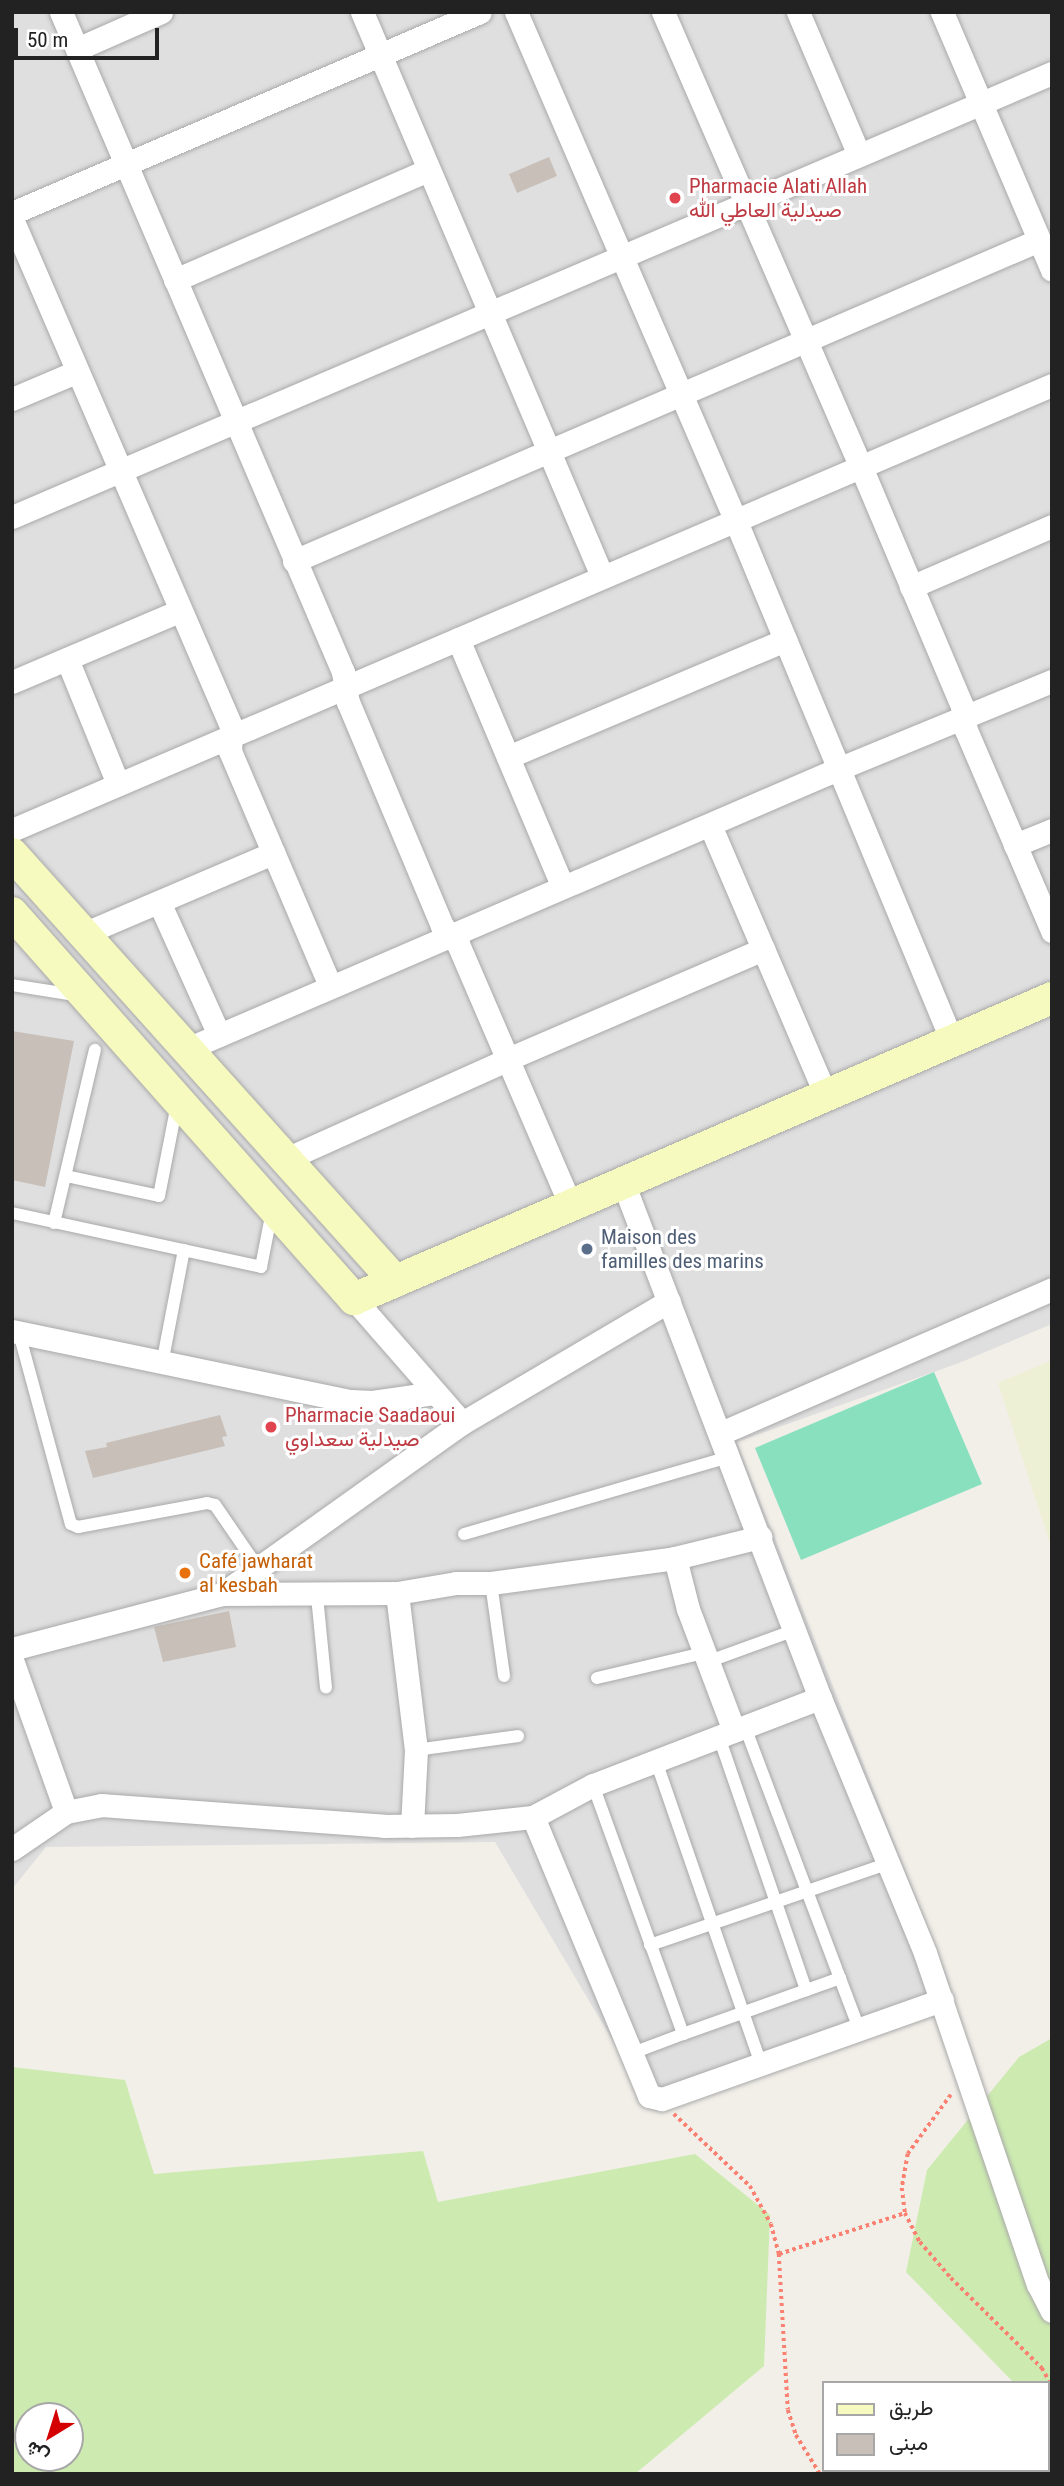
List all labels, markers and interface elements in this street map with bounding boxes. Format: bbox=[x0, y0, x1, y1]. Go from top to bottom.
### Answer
scale bar bbox=[18, 14, 163, 58]
text: 50 m bbox=[27, 28, 68, 52]
place label: Pharmacie Alati Allah صيدلية العاطي الله bbox=[689, 173, 867, 223]
marker: Pharmacie Alati Allah صيدلية العاطي الله bbox=[667, 190, 683, 206]
place label: Maison des familles des marins bbox=[601, 1224, 764, 1274]
marker: Maison des familles des marins bbox=[579, 1241, 595, 1257]
place label: Pharmacie Saadaoui صيدلية سعداوي bbox=[285, 1402, 455, 1452]
marker: Pharmacie Saadaoui صيدلية سعداوي bbox=[263, 1419, 279, 1435]
place label: Café jawharat al kesbah bbox=[199, 1548, 313, 1598]
marker: Café jawharat al kesbah bbox=[177, 1565, 193, 1581]
legend bbox=[822, 2381, 1050, 2472]
text: طريق bbox=[889, 2396, 934, 2420]
north arrow bbox=[14, 2402, 84, 2472]
text: مبنى bbox=[889, 2431, 928, 2455]
text: ش bbox=[21, 2436, 53, 2468]

